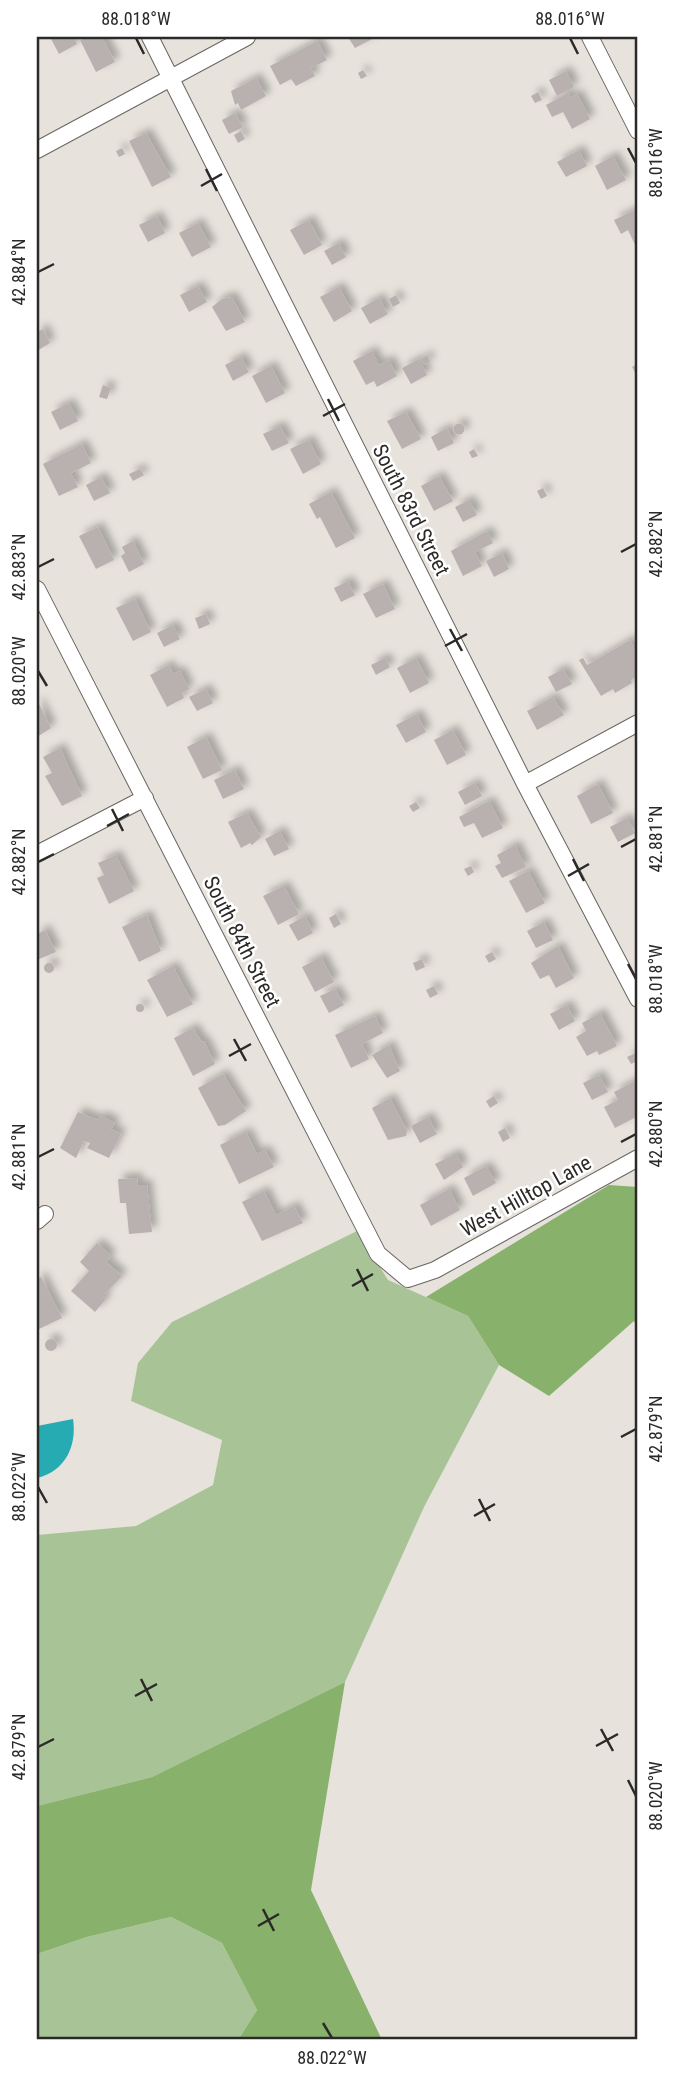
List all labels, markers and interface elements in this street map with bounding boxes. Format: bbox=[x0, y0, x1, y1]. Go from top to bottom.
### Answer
text: 88.018°W bbox=[101, 8, 171, 29]
text: 88.016°W bbox=[535, 8, 605, 29]
text: 88.016°W bbox=[645, 128, 666, 198]
text: 42.884°N bbox=[8, 238, 29, 306]
street label: South 83rd Street bbox=[368, 440, 454, 580]
text: 42.882°N bbox=[645, 510, 666, 578]
text: 42.883°N bbox=[8, 533, 29, 601]
text: 88.020°W bbox=[8, 636, 29, 706]
text: 42.881°N bbox=[645, 805, 666, 873]
text: 42.882°N bbox=[8, 828, 29, 896]
street label: South 84th Street bbox=[199, 872, 285, 1012]
text: 88.018°W bbox=[645, 944, 666, 1014]
text: 42.880°N bbox=[645, 1100, 666, 1168]
text: 42.881°N bbox=[8, 1123, 29, 1191]
street label: West Hilltop Lane bbox=[457, 1150, 596, 1242]
text: 42.879°N bbox=[645, 1395, 666, 1463]
text: 88.022°W bbox=[8, 1452, 29, 1522]
text: 42.879°N bbox=[8, 1713, 29, 1781]
text: 88.020°W bbox=[645, 1761, 666, 1831]
text: 88.022°W bbox=[297, 2047, 367, 2068]

